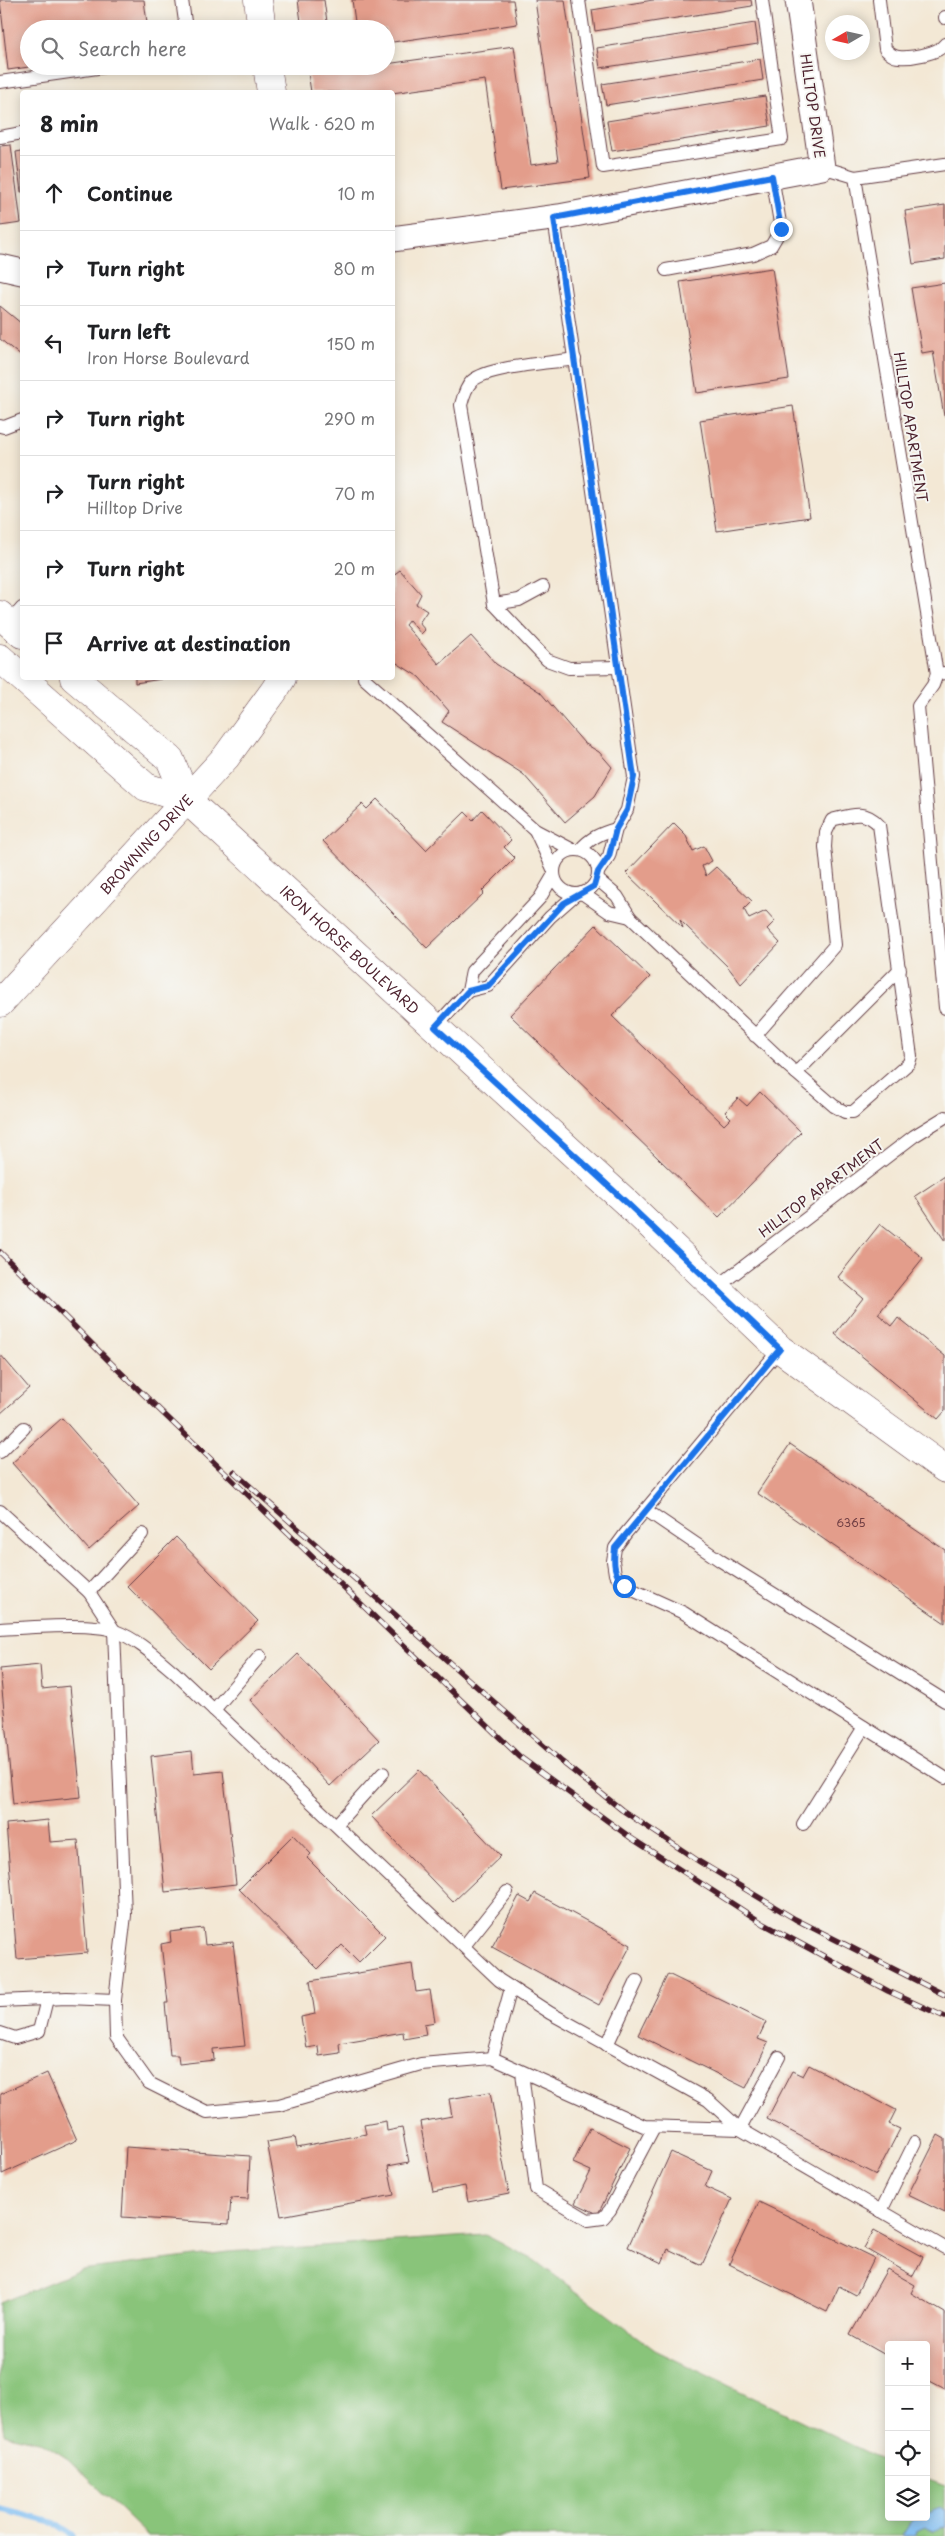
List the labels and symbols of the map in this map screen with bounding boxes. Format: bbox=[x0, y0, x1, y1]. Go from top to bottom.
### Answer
north arrow bbox=[825, 15, 870, 60]
street label: HILLTOP DRIVE bbox=[795, 52, 831, 160]
route end bbox=[770, 218, 793, 241]
street label: HILLTOP APARTMENT bbox=[889, 350, 933, 504]
street label: BROWNING DRIVE bbox=[95, 789, 198, 899]
street label: IRON HORSE BOULEVARD bbox=[276, 880, 424, 1019]
street label: HILLTOP APARTMENT bbox=[754, 1134, 888, 1242]
house number: 6365 bbox=[836, 1514, 866, 1531]
route start bbox=[613, 1575, 636, 1598]

